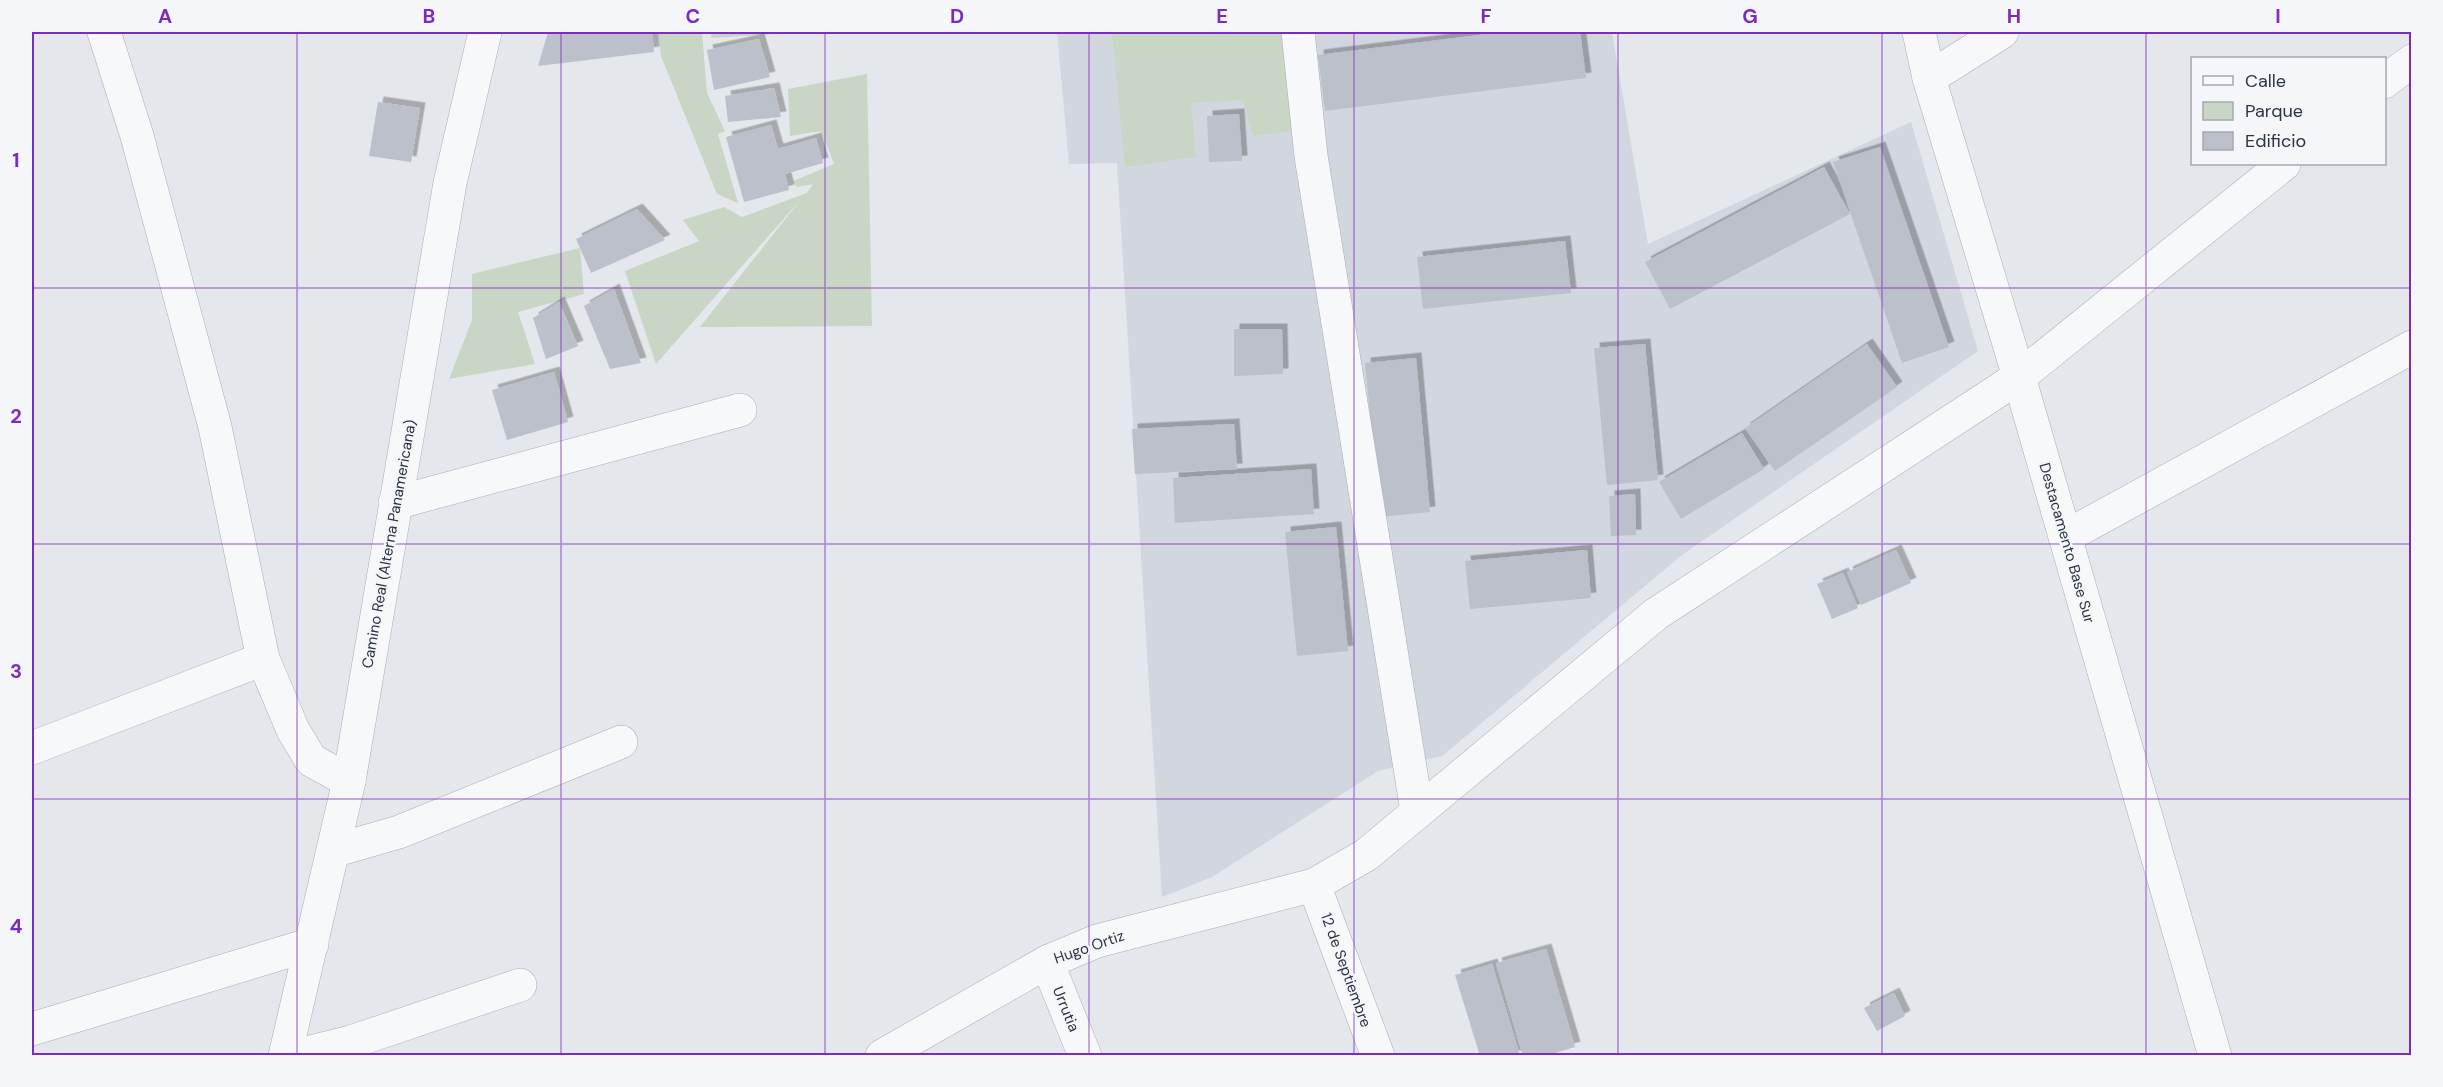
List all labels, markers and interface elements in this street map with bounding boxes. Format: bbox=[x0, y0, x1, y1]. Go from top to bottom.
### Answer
text: A bbox=[158, 3, 172, 29]
text: B bbox=[423, 3, 435, 29]
text: C bbox=[686, 3, 700, 29]
text: D bbox=[950, 3, 964, 29]
text: E bbox=[1216, 3, 1228, 29]
text: F bbox=[1480, 3, 1492, 29]
text: G bbox=[1742, 3, 1758, 29]
text: H bbox=[2007, 3, 2021, 29]
text: I bbox=[2275, 3, 2281, 29]
legend bbox=[2191, 57, 2386, 165]
text: Calle bbox=[2245, 69, 2286, 93]
text: Parque bbox=[2245, 99, 2303, 123]
text: Edificio bbox=[2245, 129, 2306, 153]
text: 1 bbox=[12, 147, 20, 173]
text: 2 bbox=[10, 403, 22, 429]
street label: Camino Real (Alterna Panamericana) bbox=[357, 418, 421, 670]
street label: Destacamento Base Sur bbox=[2035, 460, 2100, 626]
text: 3 bbox=[10, 658, 22, 684]
street label: 12 de Septiembre bbox=[1316, 910, 1376, 1030]
text: 4 bbox=[10, 913, 23, 939]
street label: Hugo Ortiz bbox=[1051, 926, 1127, 968]
street label: Urrutia bbox=[1048, 983, 1084, 1035]

